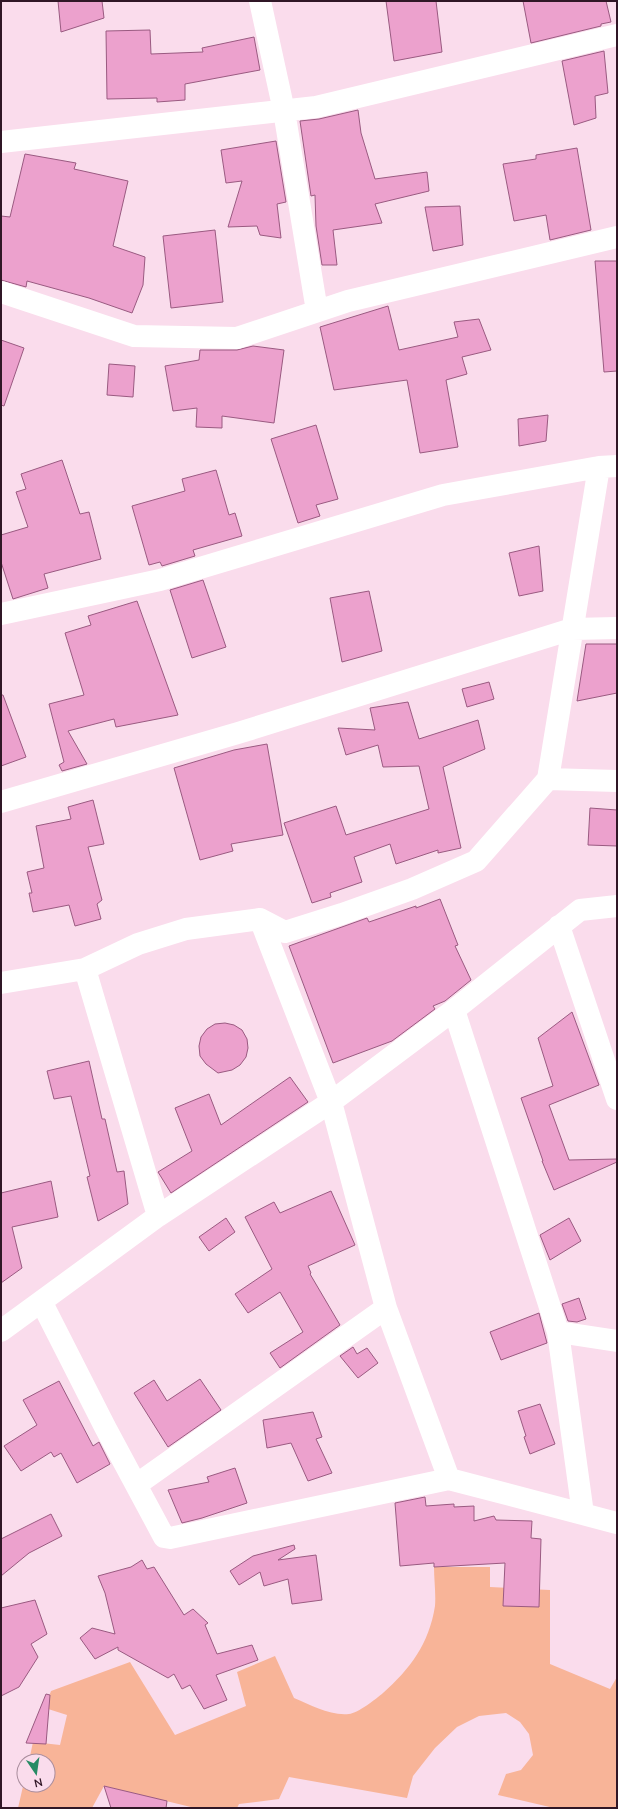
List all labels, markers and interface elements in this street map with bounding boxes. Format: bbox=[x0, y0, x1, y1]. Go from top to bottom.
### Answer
north arrow bbox=[16, 1753, 56, 1793]
text: N bbox=[33, 1775, 44, 1790]

